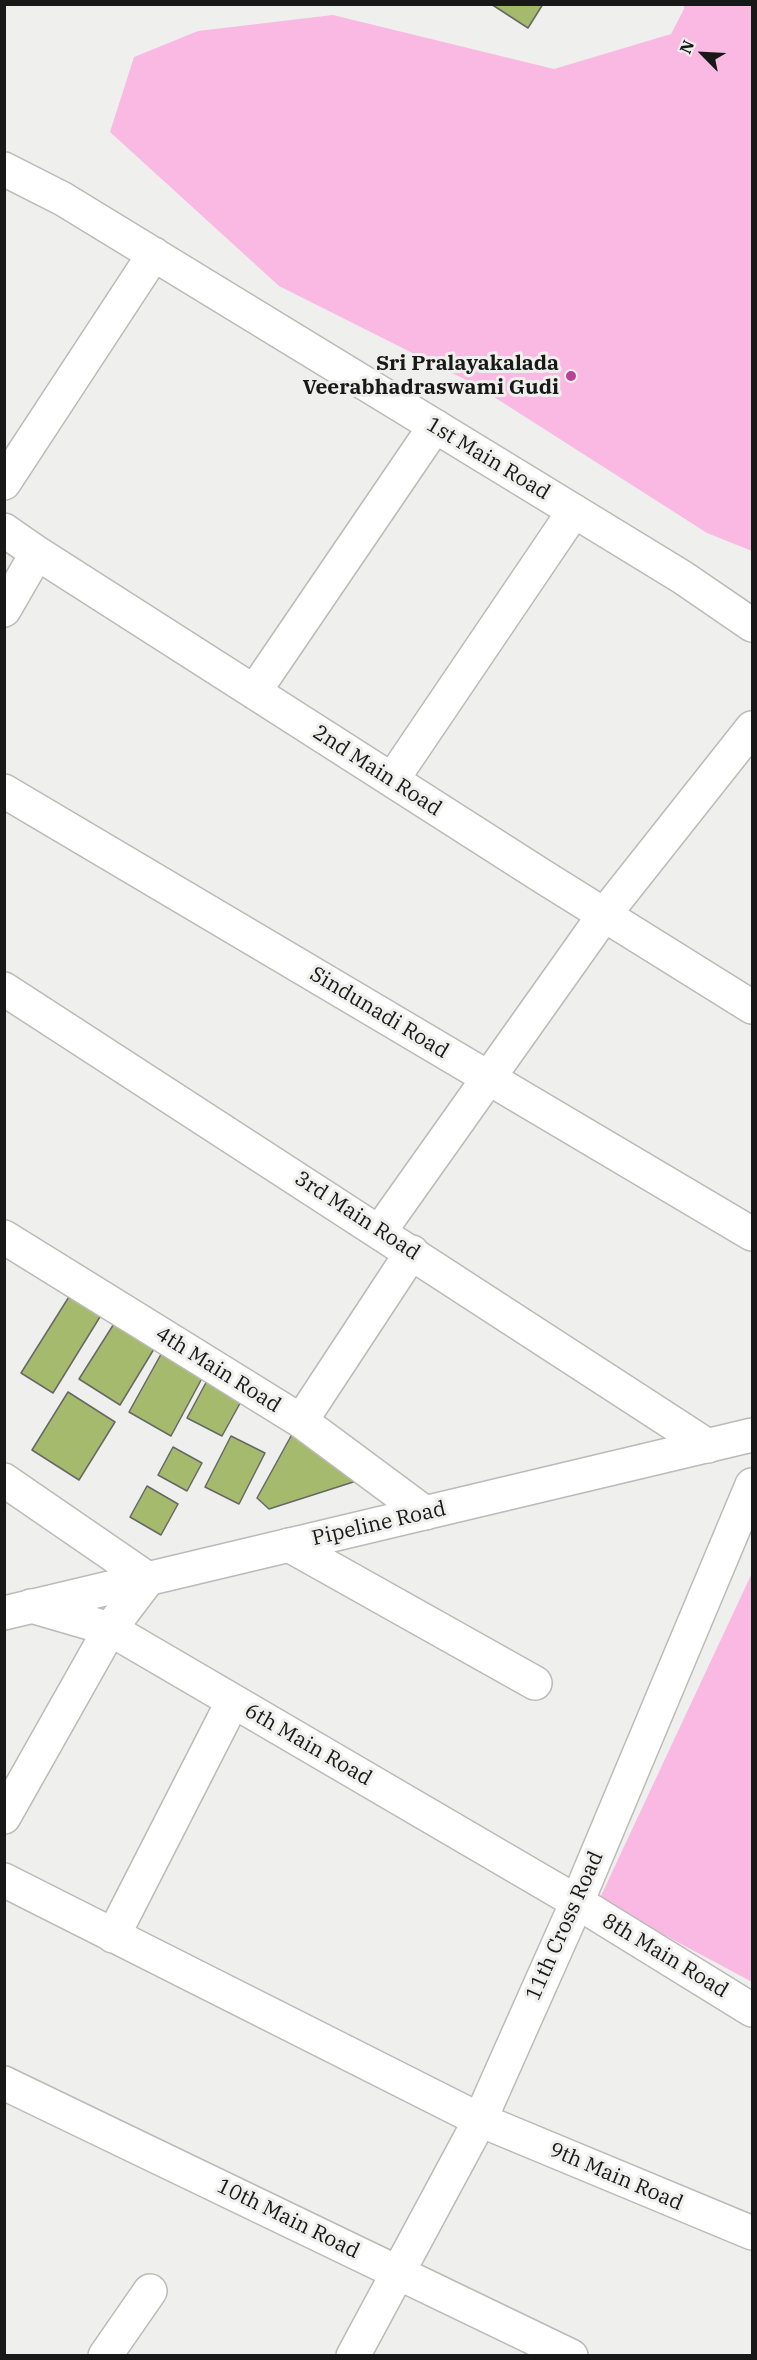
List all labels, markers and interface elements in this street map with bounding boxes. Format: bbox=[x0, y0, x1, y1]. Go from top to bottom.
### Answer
north arrow bbox=[673, 24, 733, 84]
text: N bbox=[675, 37, 698, 57]
place label: Sri Pralayakalada Veerabhadraswami Gudi bbox=[302, 351, 559, 401]
marker: Sri Pralayakalada Veerabhadraswami Gudi bbox=[564, 369, 578, 383]
street label: 1st Main Road bbox=[422, 412, 554, 506]
street label: 2nd Main Road bbox=[308, 720, 446, 822]
street label: Sindunadi Road bbox=[305, 962, 453, 1064]
street label: 3rd Main Road bbox=[290, 1166, 424, 1266]
street label: 4th Main Road bbox=[151, 1321, 285, 1419]
street label: Pipeline Road bbox=[310, 1496, 448, 1552]
street label: 6th Main Road bbox=[240, 1698, 376, 1792]
street label: 11th Cross Road bbox=[521, 1848, 609, 2004]
street label: 8th Main Road bbox=[597, 1908, 733, 2004]
street label: 9th Main Road bbox=[545, 2138, 687, 2216]
street label: 10th Main Road bbox=[213, 2174, 363, 2264]

